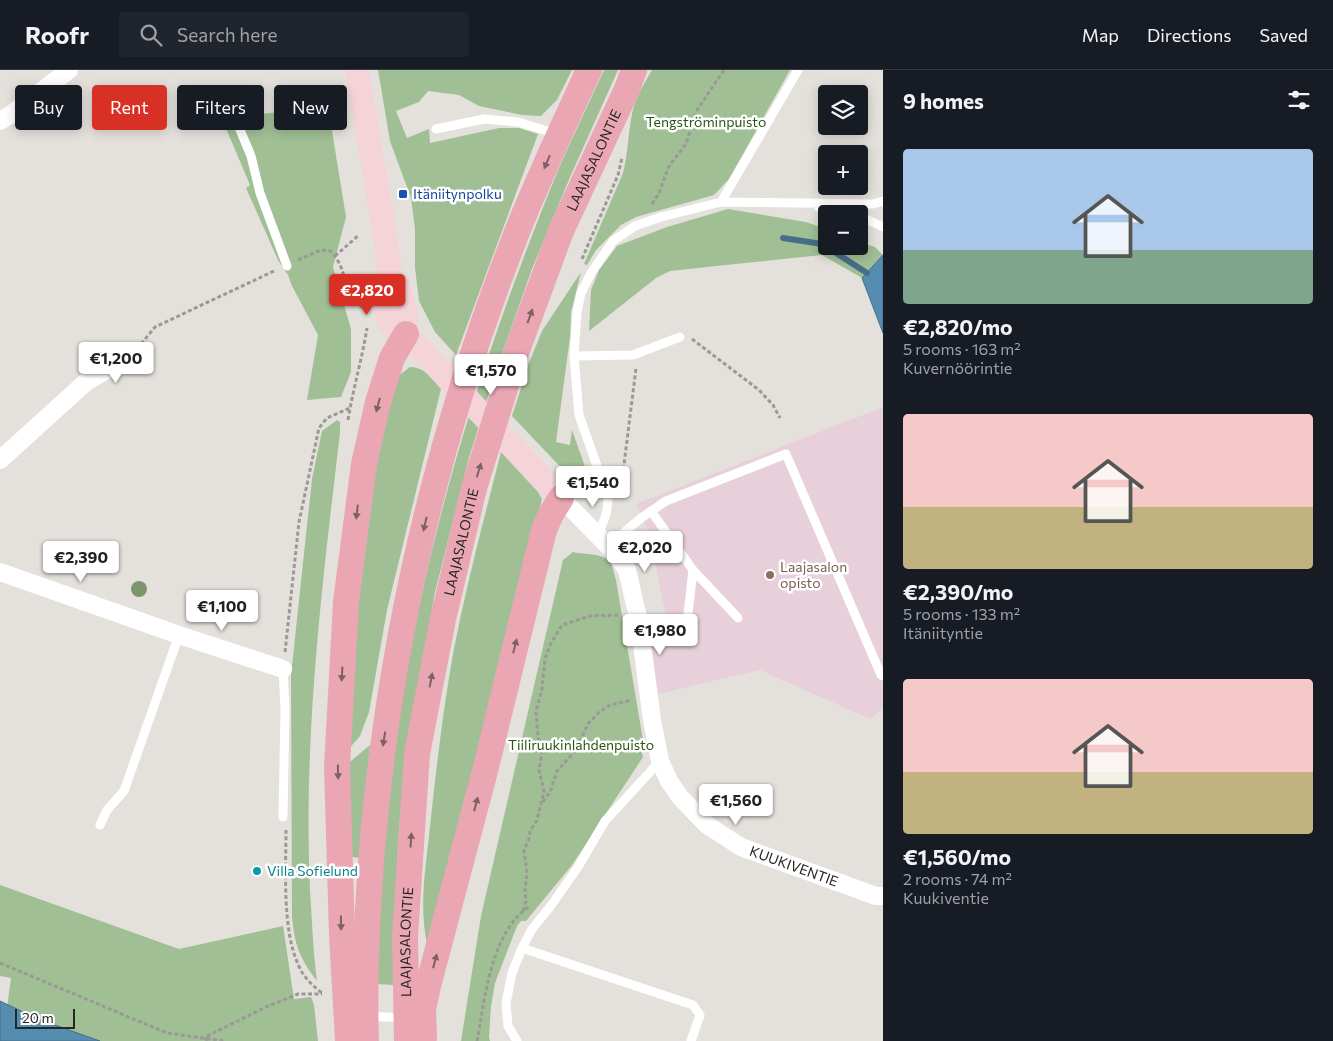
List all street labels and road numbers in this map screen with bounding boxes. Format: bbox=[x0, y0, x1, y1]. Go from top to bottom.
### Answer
street label: LAAJASALONTIE bbox=[563, 107, 624, 213]
street label: LAAJASALONTIE bbox=[440, 486, 482, 597]
street label: KUUKIVENTIE bbox=[748, 842, 841, 890]
street label: LAAJASALONTIE bbox=[396, 887, 416, 997]

